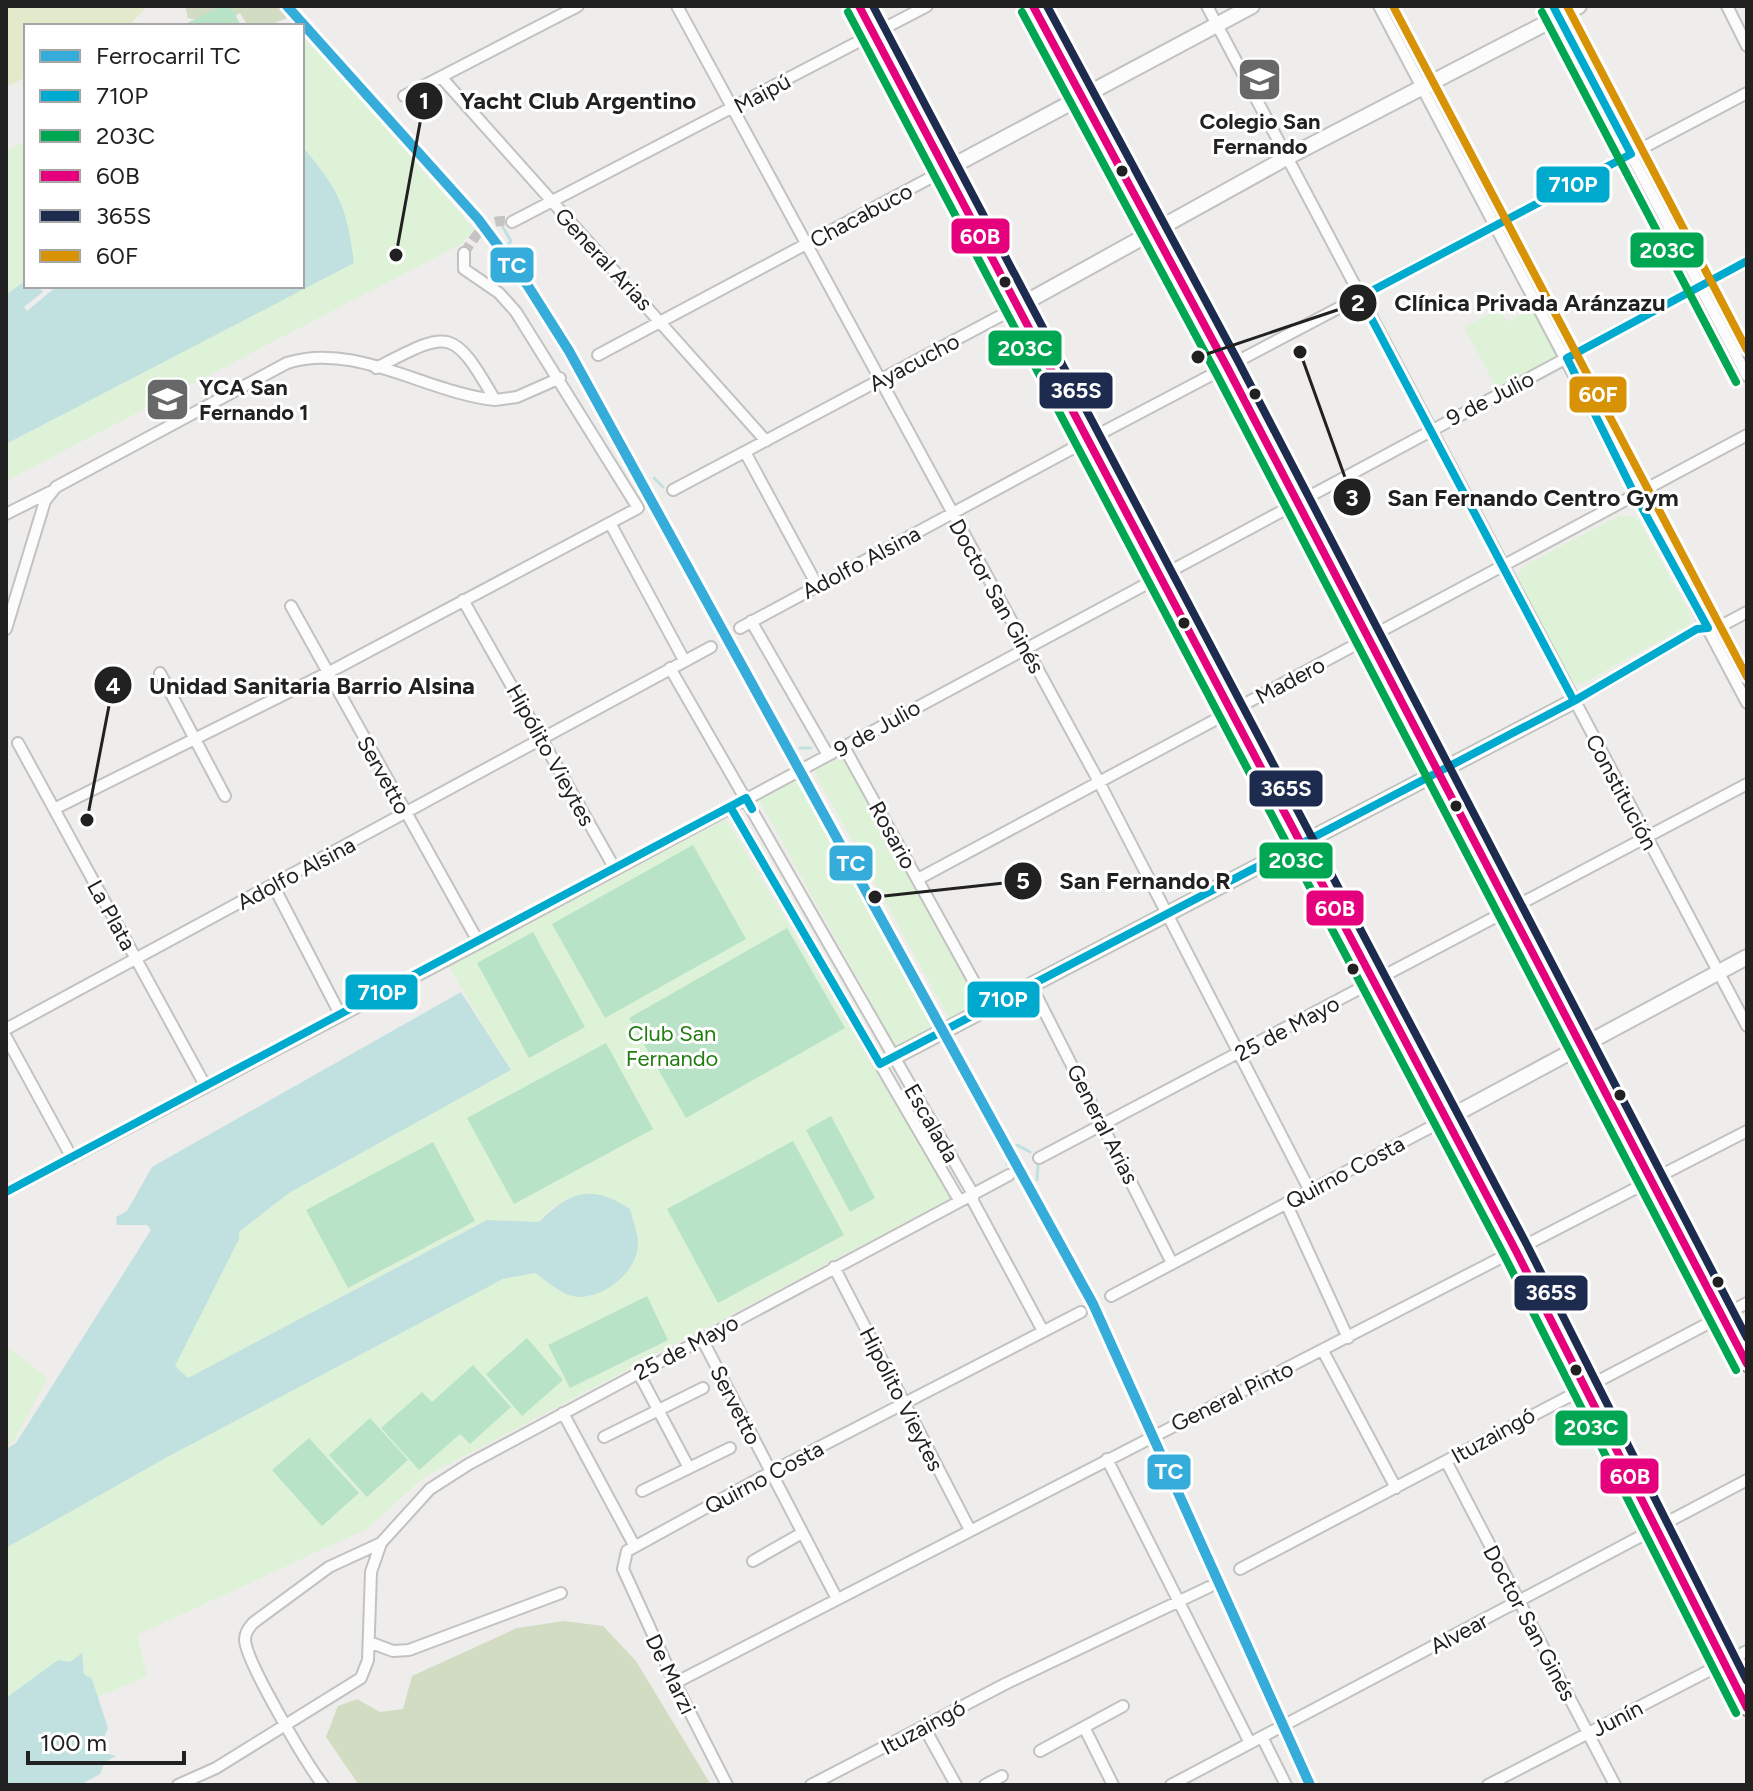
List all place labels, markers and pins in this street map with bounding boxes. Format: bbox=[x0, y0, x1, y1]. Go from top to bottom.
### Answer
school or university icon: Colegio San Fernando bbox=[1236, 56, 1284, 104]
callout: Yacht Club Argentino bbox=[404, 77, 713, 125]
place label: Colegio San Fernando bbox=[1200, 108, 1320, 160]
unlabelled marker bbox=[1114, 163, 1130, 179]
unlabelled marker bbox=[997, 274, 1013, 290]
callout: Clínica Privada Aránzazu bbox=[1338, 279, 1681, 327]
place label: YCA San Fernando 1 bbox=[199, 374, 309, 426]
school or university icon: YCA San Fernando 1 bbox=[144, 376, 192, 424]
unlabelled marker bbox=[1247, 386, 1263, 402]
callout: San Fernando Centro Gym bbox=[1332, 473, 1695, 521]
unlabelled marker bbox=[1176, 615, 1192, 631]
callout: Unidad Sanitaria Barrio Alsina bbox=[93, 661, 491, 709]
unlabelled marker bbox=[1448, 798, 1464, 814]
callout: San Fernando R bbox=[1003, 857, 1247, 905]
unlabelled marker bbox=[1345, 961, 1361, 977]
unlabelled marker bbox=[1612, 1087, 1628, 1103]
unlabelled marker bbox=[1710, 1274, 1726, 1290]
unlabelled marker bbox=[1568, 1362, 1584, 1378]

